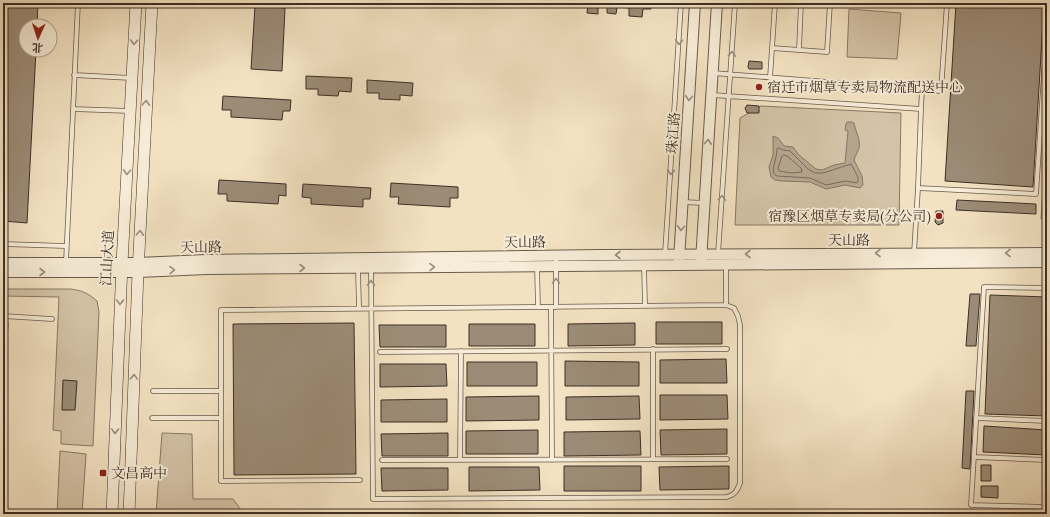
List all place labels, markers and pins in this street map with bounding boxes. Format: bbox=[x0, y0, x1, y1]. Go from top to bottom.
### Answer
place label: 宿迁市烟草专卖局物流配送中心 bbox=[767, 78, 963, 96]
marker: 宿迁市烟草专卖局物流配送中心 bbox=[754, 82, 764, 92]
place label: 宿豫区烟草专卖局(分公司) bbox=[768, 207, 931, 225]
marker: 宿豫区烟草专卖局(分公司) bbox=[934, 211, 944, 221]
place label: 文昌高中 bbox=[111, 464, 167, 482]
marker: 文昌高中 bbox=[98, 468, 108, 478]

